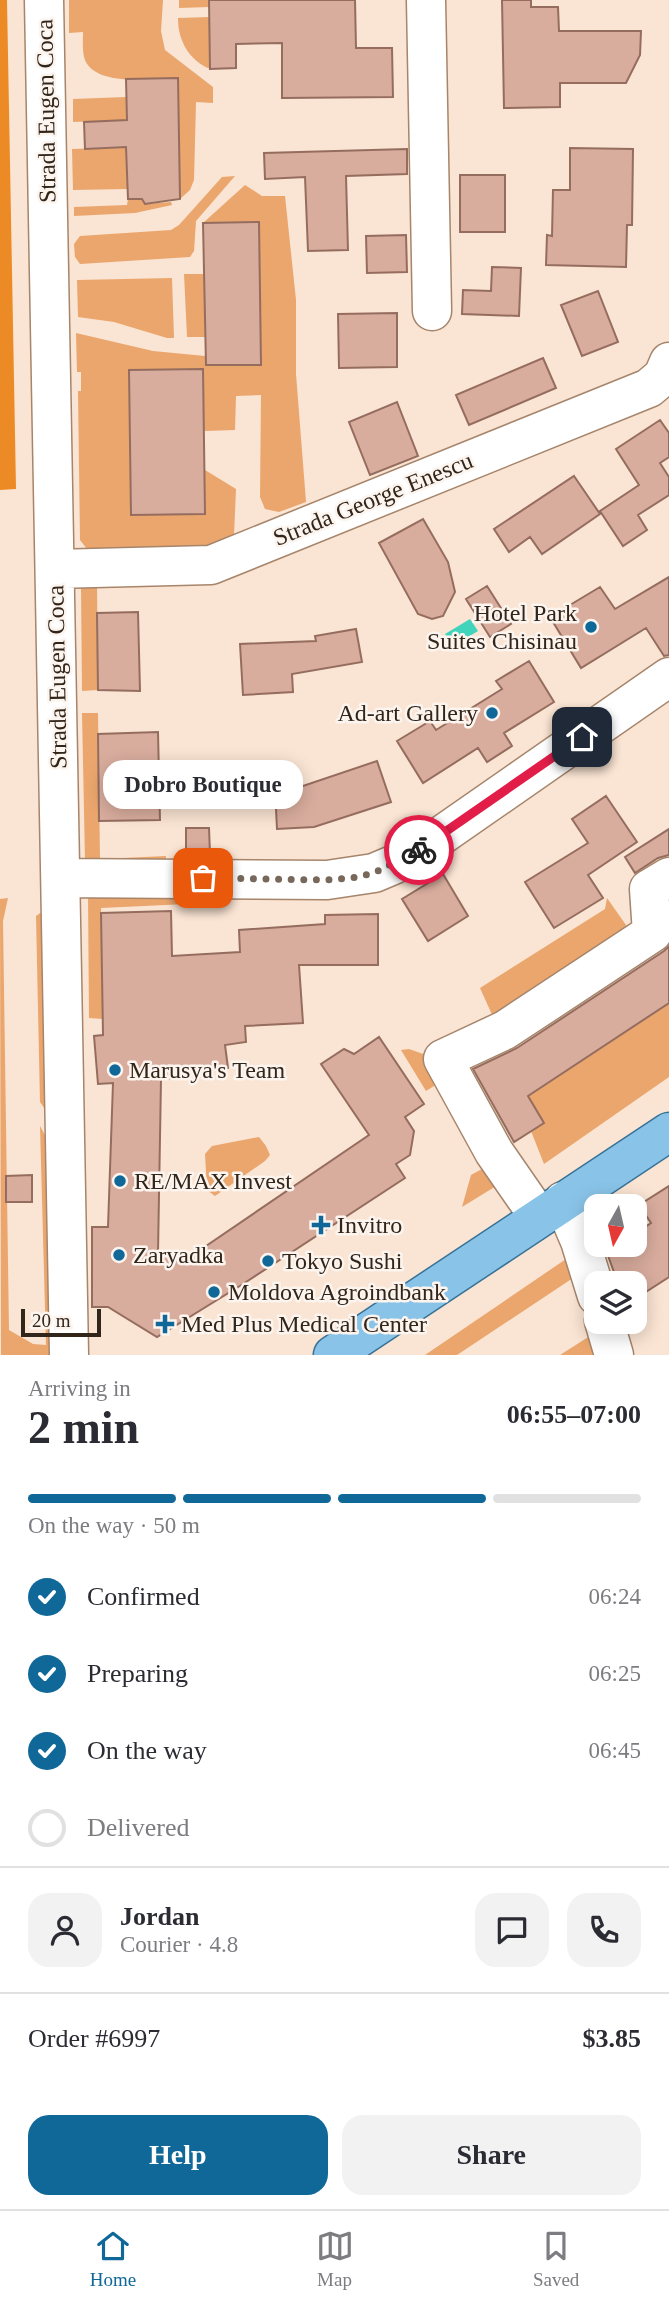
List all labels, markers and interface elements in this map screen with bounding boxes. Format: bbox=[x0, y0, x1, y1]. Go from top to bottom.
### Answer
street label: Strada Eugen Coca bbox=[31, 18, 61, 203]
street label: Strada George Enescu bbox=[269, 447, 477, 551]
street label: Strada Eugen Coca bbox=[42, 584, 72, 769]
place label: Hotel Park Suites Chisinau bbox=[427, 600, 577, 654]
marker: Hotel Park Suites Chisinau bbox=[583, 619, 599, 635]
place label: Ad-art Gallery bbox=[337, 700, 478, 726]
marker: Ad-art Gallery bbox=[484, 705, 500, 721]
pin bbox=[552, 707, 612, 767]
icon: home bbox=[563, 718, 601, 756]
callout: Dobro Boutique bbox=[103, 759, 303, 808]
text: Dobro Boutique bbox=[124, 772, 282, 797]
courier bbox=[384, 815, 454, 885]
icon: bike bbox=[400, 831, 438, 869]
pin bbox=[173, 848, 233, 908]
icon: bag bbox=[184, 859, 222, 897]
place label: Marusya's Team bbox=[129, 1057, 285, 1083]
marker: Marusya's Team bbox=[107, 1062, 123, 1078]
place label: RE/MAX Invest bbox=[134, 1168, 292, 1194]
marker: RE/MAX Invest bbox=[112, 1173, 128, 1189]
north arrow bbox=[584, 1194, 648, 1256]
map controls bbox=[584, 1194, 647, 1334]
place label: Invitro bbox=[337, 1212, 402, 1238]
marker: Invitro bbox=[311, 1215, 331, 1235]
place label: Zaryadka bbox=[133, 1242, 224, 1268]
marker: Zaryadka bbox=[111, 1247, 127, 1263]
place label: Tokyo Sushi bbox=[282, 1248, 403, 1274]
marker: Tokyo Sushi bbox=[260, 1253, 276, 1269]
button: layers bbox=[584, 1271, 647, 1334]
place label: Moldova Agroindbank bbox=[228, 1279, 446, 1305]
marker: Moldova Agroindbank bbox=[206, 1284, 222, 1300]
scale bar bbox=[21, 1306, 102, 1338]
text: 20 m bbox=[32, 1310, 71, 1331]
place label: Med Plus Medical Center bbox=[181, 1311, 427, 1337]
marker: Med Plus Medical Center bbox=[155, 1314, 175, 1334]
text: Arriving in bbox=[28, 1376, 131, 1401]
text: 06:55–07:00 bbox=[507, 1400, 641, 1429]
text: 2 min bbox=[28, 1402, 139, 1453]
text: On the way · 50 m bbox=[28, 1513, 200, 1538]
icon: check bbox=[28, 1578, 66, 1616]
text: Confirmed bbox=[87, 1582, 200, 1611]
text: 06:24 bbox=[589, 1584, 641, 1609]
icon: check bbox=[28, 1655, 66, 1693]
text: Preparing bbox=[87, 1659, 188, 1688]
text: 06:25 bbox=[589, 1661, 641, 1686]
icon: check bbox=[28, 1732, 66, 1770]
text: On the way bbox=[87, 1736, 207, 1765]
text: 06:45 bbox=[589, 1738, 641, 1763]
text: Delivered bbox=[87, 1813, 190, 1842]
button: person bbox=[28, 1893, 102, 1967]
button: chat bbox=[475, 1893, 549, 1967]
button: phone bbox=[567, 1893, 641, 1967]
text: Jordan bbox=[120, 1902, 199, 1931]
text: Courier · 4.8 bbox=[120, 1932, 238, 1957]
text: Order #6997 bbox=[28, 2024, 160, 2053]
text: $3.85 bbox=[583, 2024, 641, 2053]
button: Help bbox=[28, 2115, 328, 2195]
button: Share bbox=[342, 2115, 641, 2195]
tab: Home bbox=[90, 2227, 136, 2291]
tab: Map bbox=[316, 2227, 354, 2291]
tab: Saved bbox=[533, 2227, 579, 2291]

